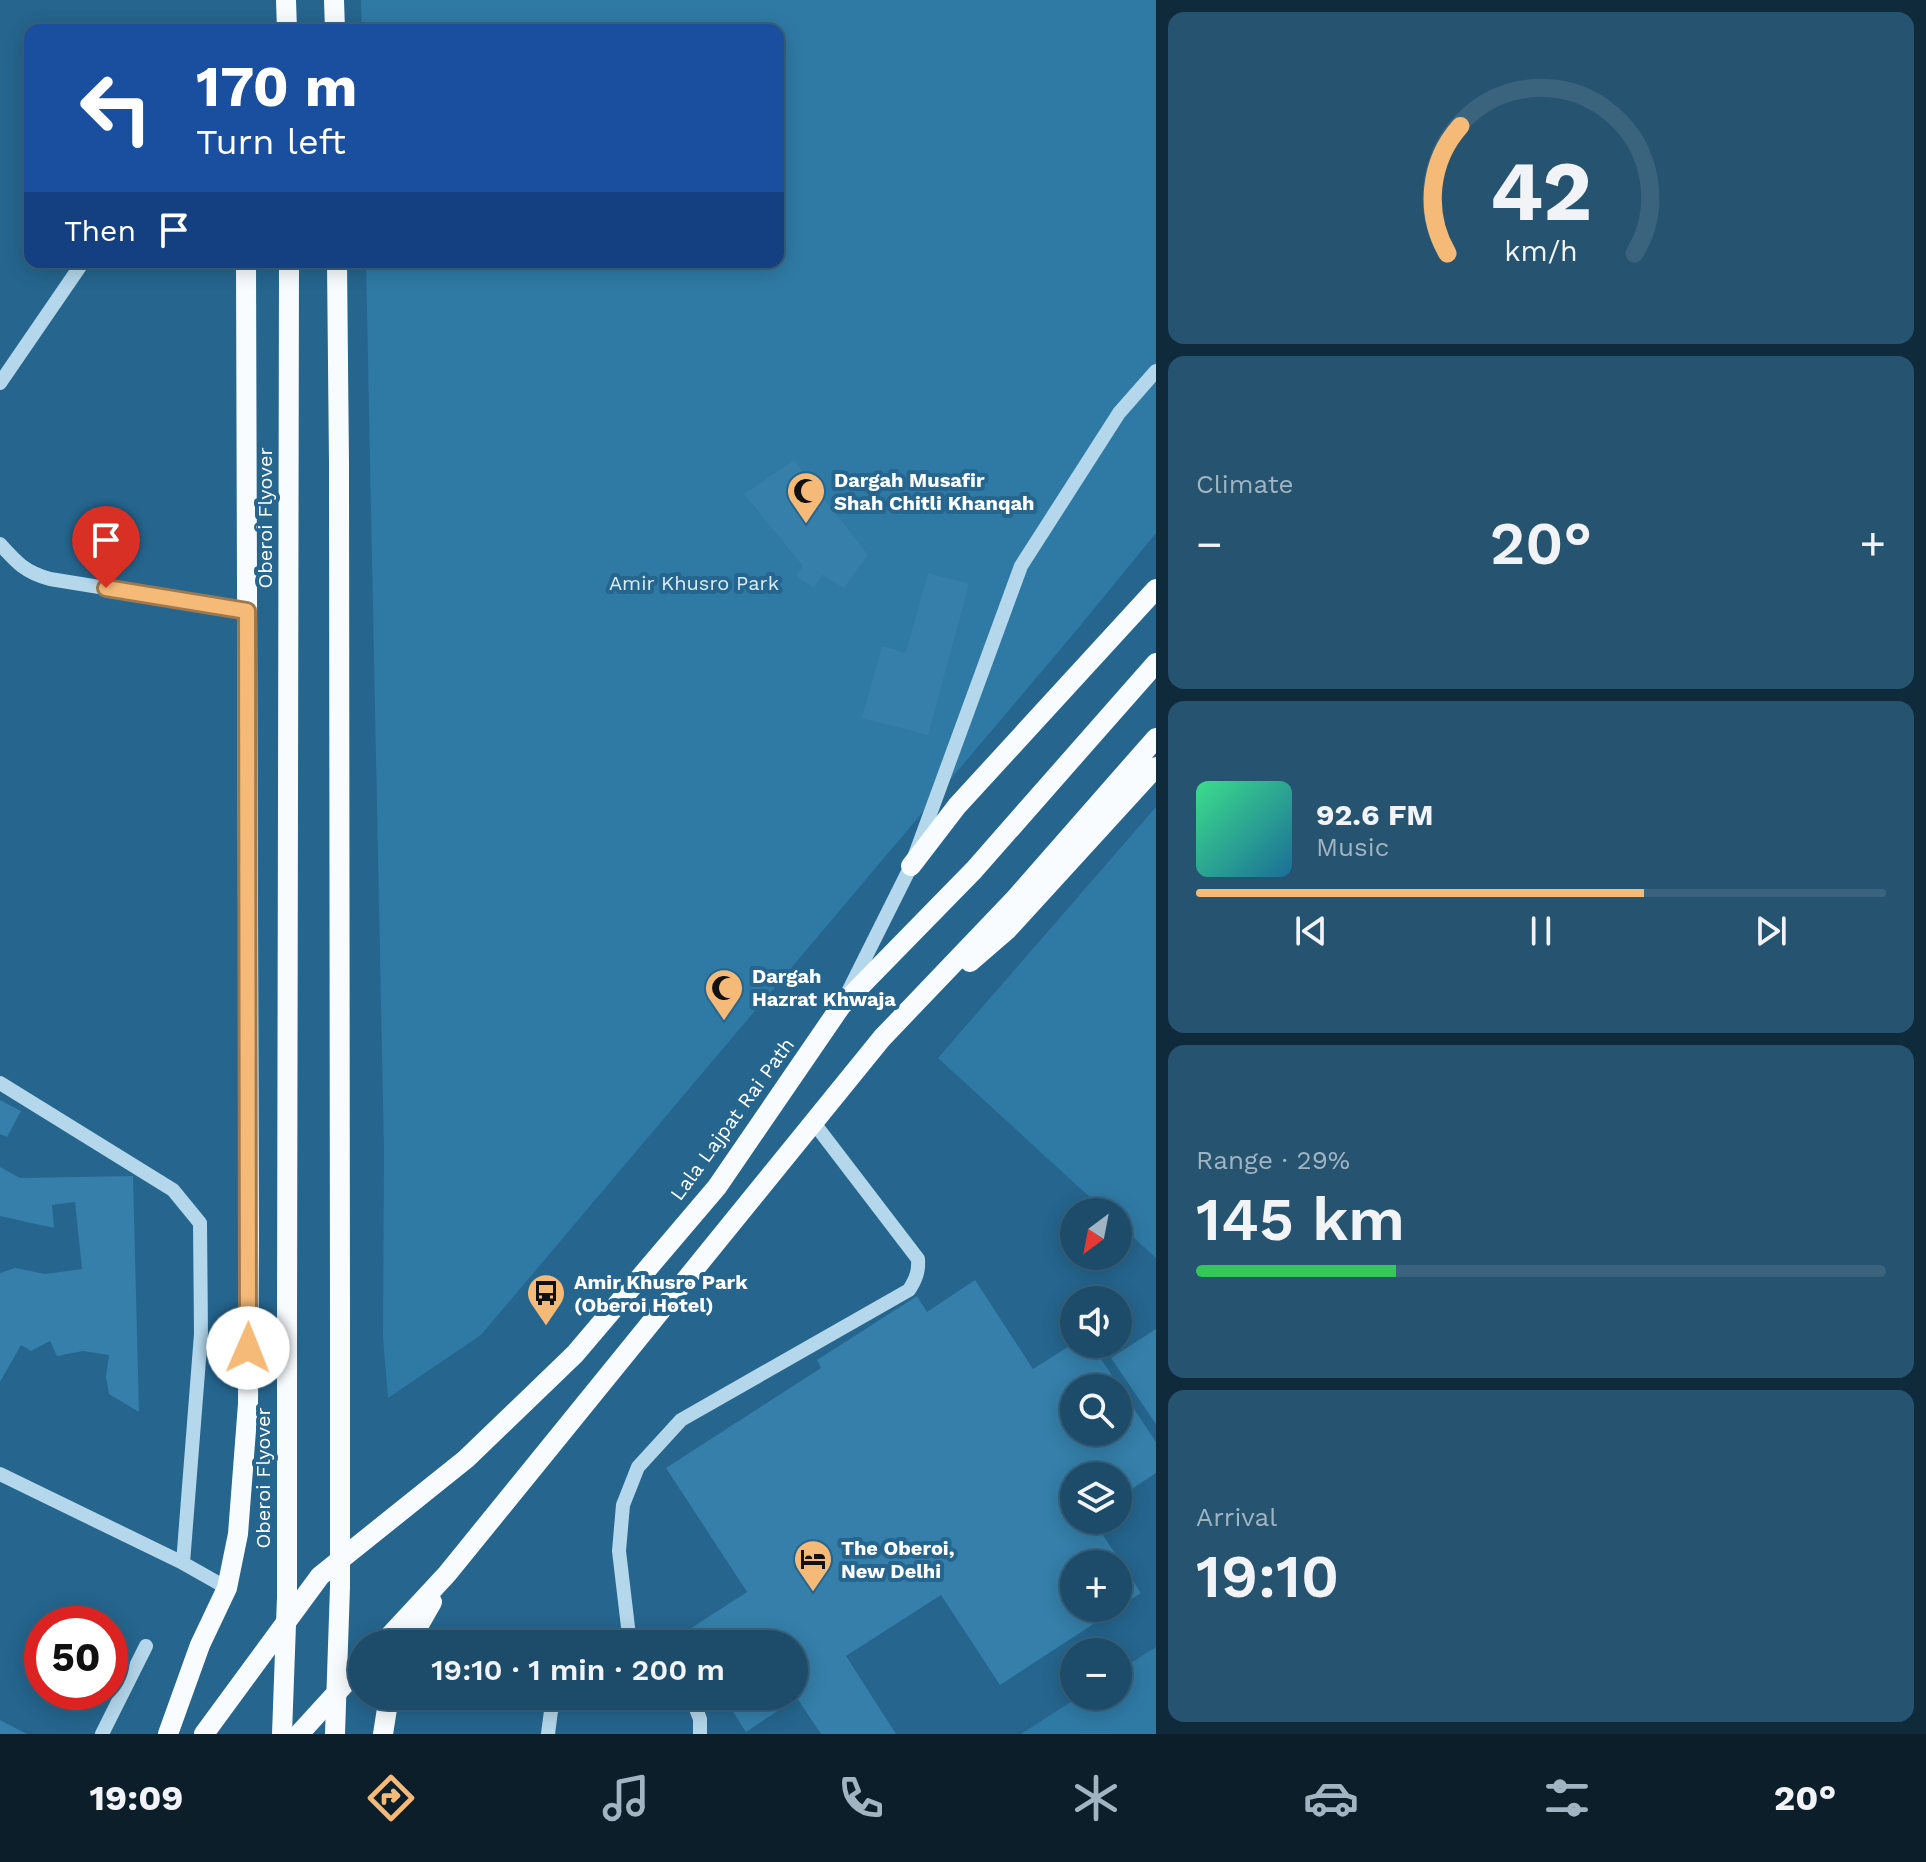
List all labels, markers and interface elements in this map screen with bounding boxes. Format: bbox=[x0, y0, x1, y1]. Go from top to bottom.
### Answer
text: 170 m bbox=[196, 54, 358, 120]
icon: left bbox=[64, 56, 168, 160]
text: Turn left bbox=[196, 121, 346, 163]
text: 42 bbox=[1490, 143, 1592, 240]
icon: arrive bbox=[152, 208, 196, 252]
text: Then bbox=[64, 213, 136, 248]
text: km/h bbox=[1504, 234, 1578, 268]
street label: Oberoi Flyover bbox=[253, 447, 277, 589]
place label: Dargah Musafir Shah Chitli Khanqah bbox=[834, 468, 1034, 515]
text: Climate bbox=[1196, 469, 1294, 499]
mosque icon: Dargah Musafir Shah Chitli Khanqah bbox=[785, 470, 827, 525]
pin bbox=[72, 506, 140, 588]
text: 20° bbox=[1490, 508, 1592, 579]
icon: arrive bbox=[84, 518, 128, 562]
text: − bbox=[1196, 518, 1223, 570]
text: + bbox=[1859, 518, 1886, 570]
park label: Amir Khusro Park bbox=[609, 571, 779, 595]
text: 92.6 FM bbox=[1316, 797, 1434, 832]
text: Music bbox=[1316, 832, 1389, 862]
icon: previous bbox=[1289, 909, 1333, 953]
icon: pause bbox=[1519, 909, 1563, 953]
icon: next bbox=[1749, 909, 1793, 953]
place label: Dargah Hazrat Khwaja bbox=[752, 964, 896, 1011]
mosque icon: Dargah Hazrat Khwaja bbox=[703, 967, 745, 1022]
street label: Lala Lajpat Rai Path bbox=[665, 1033, 799, 1205]
text: Range · 29% bbox=[1196, 1145, 1350, 1175]
text: 145 km bbox=[1196, 1184, 1405, 1255]
north arrow bbox=[1060, 1198, 1132, 1270]
map controls bbox=[1060, 1198, 1132, 1710]
place label: Amir Khusro Park (Oberoi Hotel) bbox=[574, 1270, 748, 1317]
bus stop icon: Amir Khusro Park (Oberoi Hotel) bbox=[525, 1272, 567, 1327]
button: sound bbox=[1060, 1286, 1132, 1358]
position arrow bbox=[206, 1306, 290, 1390]
button: search bbox=[1060, 1374, 1132, 1446]
street label: Oberoi Flyover bbox=[251, 1407, 275, 1549]
button: layers bbox=[1060, 1462, 1132, 1534]
text: Arrival bbox=[1196, 1502, 1277, 1532]
place label: The Oberoi, New Delhi bbox=[841, 1536, 955, 1583]
hotel icon: The Oberoi, New Delhi bbox=[792, 1538, 834, 1593]
text: 19:10 bbox=[1196, 1541, 1339, 1612]
button: + bbox=[1060, 1550, 1132, 1622]
speed limit sign: 50 bbox=[24, 1606, 128, 1710]
button: − bbox=[1060, 1638, 1132, 1710]
text: 19:10 · 1 min · 200 m bbox=[431, 1652, 725, 1687]
icon: directions bbox=[363, 1770, 419, 1826]
icon: music bbox=[598, 1770, 654, 1826]
icon: phone bbox=[833, 1770, 889, 1826]
icon: climate bbox=[1068, 1770, 1124, 1826]
icon: car bbox=[1303, 1770, 1359, 1826]
icon: filters bbox=[1539, 1770, 1595, 1826]
text: 19:09 bbox=[90, 1777, 184, 1819]
text: 20° bbox=[1774, 1777, 1836, 1819]

